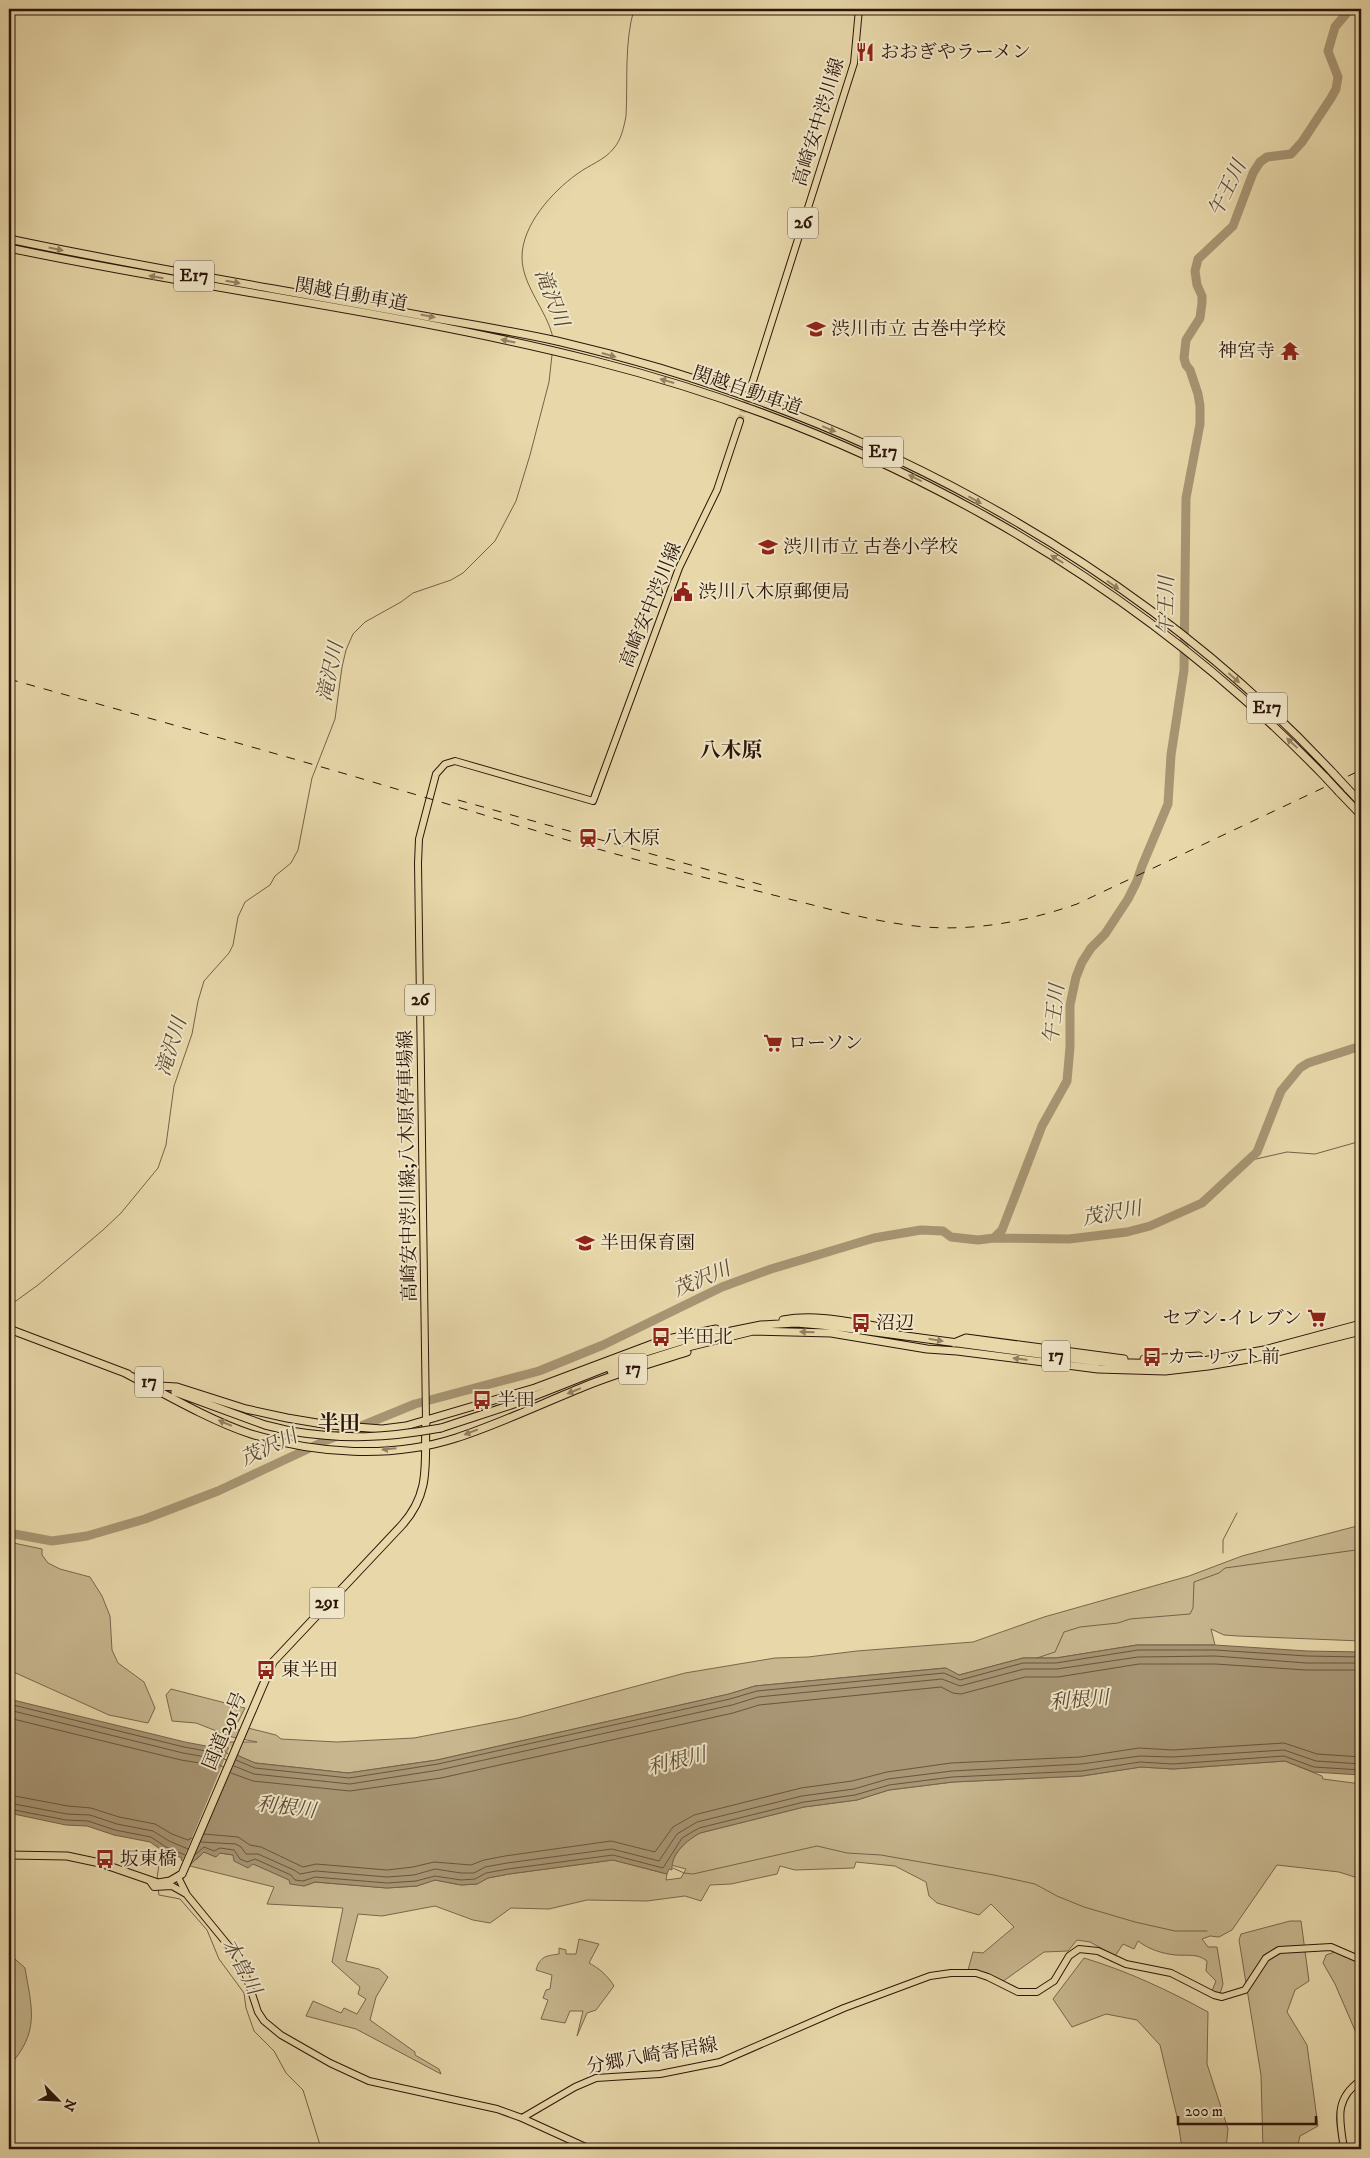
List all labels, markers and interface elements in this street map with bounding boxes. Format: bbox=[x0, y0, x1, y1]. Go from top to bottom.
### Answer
restaurant icon: おおぎやラーメン bbox=[854, 41, 876, 63]
place label: おおぎやラーメン bbox=[880, 41, 1031, 64]
street label: 高崎安中渋川線 bbox=[789, 55, 849, 189]
water label: 午王川 bbox=[1204, 155, 1253, 221]
road number: 26 bbox=[788, 208, 818, 238]
one-way arrow bbox=[49, 246, 65, 254]
road number: E17 bbox=[174, 260, 214, 292]
water label: 滝沢川 bbox=[529, 266, 574, 332]
one-way arrow bbox=[148, 273, 164, 281]
street label: 関越自動車道 bbox=[293, 274, 409, 316]
one-way arrow bbox=[226, 279, 242, 287]
one-way arrow bbox=[421, 313, 437, 321]
school or university icon: 渋川市立 古巻中学校 bbox=[805, 318, 827, 340]
place label: 渋川市立 古巻中学校 bbox=[831, 318, 1006, 341]
one-way arrow bbox=[500, 337, 515, 345]
place label: 神宮寺 bbox=[1218, 340, 1275, 363]
temple icon: 神宮寺 bbox=[1279, 340, 1301, 362]
one-way arrow bbox=[601, 352, 616, 360]
street label: 関越自動車道 bbox=[689, 362, 805, 420]
one-way arrow bbox=[659, 377, 674, 385]
one-way arrow bbox=[822, 425, 837, 433]
road number: E17 bbox=[863, 437, 903, 468]
one-way arrow bbox=[908, 474, 923, 482]
one-way arrow bbox=[969, 495, 982, 504]
school or university icon: 渋川市立 古巻小学校 bbox=[757, 536, 779, 558]
place label: 渋川市立 古巻小学校 bbox=[783, 536, 958, 559]
street label: 高崎安中渋川線 bbox=[615, 539, 687, 671]
one-way arrow bbox=[1050, 554, 1063, 563]
water label: 午王川 bbox=[1154, 574, 1180, 636]
one-way arrow bbox=[1107, 580, 1120, 590]
public building icon: 渋川八木原郵便局 bbox=[672, 581, 694, 603]
place label: 渋川八木原郵便局 bbox=[698, 581, 850, 604]
water label: 滝沢川 bbox=[313, 638, 350, 704]
one-way arrow bbox=[1228, 672, 1240, 683]
road number: E17 bbox=[1247, 692, 1287, 724]
one-way arrow bbox=[1286, 737, 1298, 749]
district label: 八木原 bbox=[700, 738, 763, 764]
station icon: 八木原 bbox=[577, 827, 599, 849]
place label: 八木原 bbox=[603, 827, 660, 850]
water label: 午王川 bbox=[1039, 981, 1071, 1045]
road number: 26 bbox=[405, 984, 435, 1016]
water label: 滝沢川 bbox=[151, 1013, 193, 1079]
street label: 高崎安中渋川線;八木原停車場線 bbox=[394, 1030, 422, 1302]
supermarket icon: ローソン bbox=[762, 1032, 784, 1054]
place label: ローソン bbox=[788, 1032, 863, 1055]
water label: 茂沢川 bbox=[1080, 1196, 1146, 1232]
school or university icon: 半田保育園 bbox=[574, 1232, 596, 1254]
place label: 半田保育園 bbox=[600, 1232, 695, 1255]
water label: 茂沢川 bbox=[670, 1256, 736, 1303]
place label: セブン-イレブン bbox=[1163, 1307, 1302, 1330]
supermarket icon: セブン-イレブン bbox=[1306, 1307, 1328, 1329]
bus stop icon: 沼辺 bbox=[850, 1312, 872, 1334]
place label: 沼辺 bbox=[876, 1312, 914, 1335]
bus stop icon: 半田北 bbox=[650, 1326, 672, 1348]
place label: 半田北 bbox=[676, 1326, 733, 1349]
one-way arrow bbox=[799, 1328, 815, 1336]
one-way arrow bbox=[929, 1336, 945, 1344]
road number: 17 bbox=[1042, 1340, 1070, 1372]
bus stop icon: カーリット前 bbox=[1141, 1346, 1163, 1368]
place label: カーリット前 bbox=[1167, 1346, 1280, 1369]
road number: 17 bbox=[619, 1354, 647, 1385]
one-way arrow bbox=[1012, 1355, 1028, 1363]
road number: 17 bbox=[135, 1366, 163, 1398]
one-way arrow bbox=[567, 1387, 581, 1395]
bus stop icon: 半田 bbox=[471, 1389, 493, 1411]
place label: 半田 bbox=[497, 1389, 535, 1412]
district label: 半田 bbox=[318, 1411, 360, 1437]
one-way arrow bbox=[217, 1419, 232, 1427]
water label: 茂沢川 bbox=[237, 1423, 303, 1472]
one-way arrow bbox=[463, 1429, 478, 1436]
one-way arrow bbox=[380, 1445, 396, 1453]
road number: 291 bbox=[310, 1588, 344, 1619]
bus stop icon: 東半田 bbox=[255, 1659, 277, 1681]
place label: 東半田 bbox=[281, 1659, 338, 1682]
water label: 利根川 bbox=[1048, 1686, 1112, 1716]
street label: 国道291号 bbox=[198, 1688, 252, 1774]
water label: 利根川 bbox=[645, 1742, 711, 1781]
water label: 利根川 bbox=[255, 1792, 319, 1824]
bus stop icon: 坂東橋 bbox=[94, 1848, 116, 1870]
place label: 坂東橋 bbox=[120, 1848, 177, 1871]
water label: 木曽川 bbox=[216, 1935, 267, 2001]
street label: 分郷八崎寄居線 bbox=[585, 2033, 719, 2079]
north arrow bbox=[32, 2076, 82, 2126]
scale bar bbox=[1178, 2093, 1315, 2125]
text: N bbox=[58, 2096, 80, 2114]
text: 200 m bbox=[1185, 2102, 1223, 2121]

